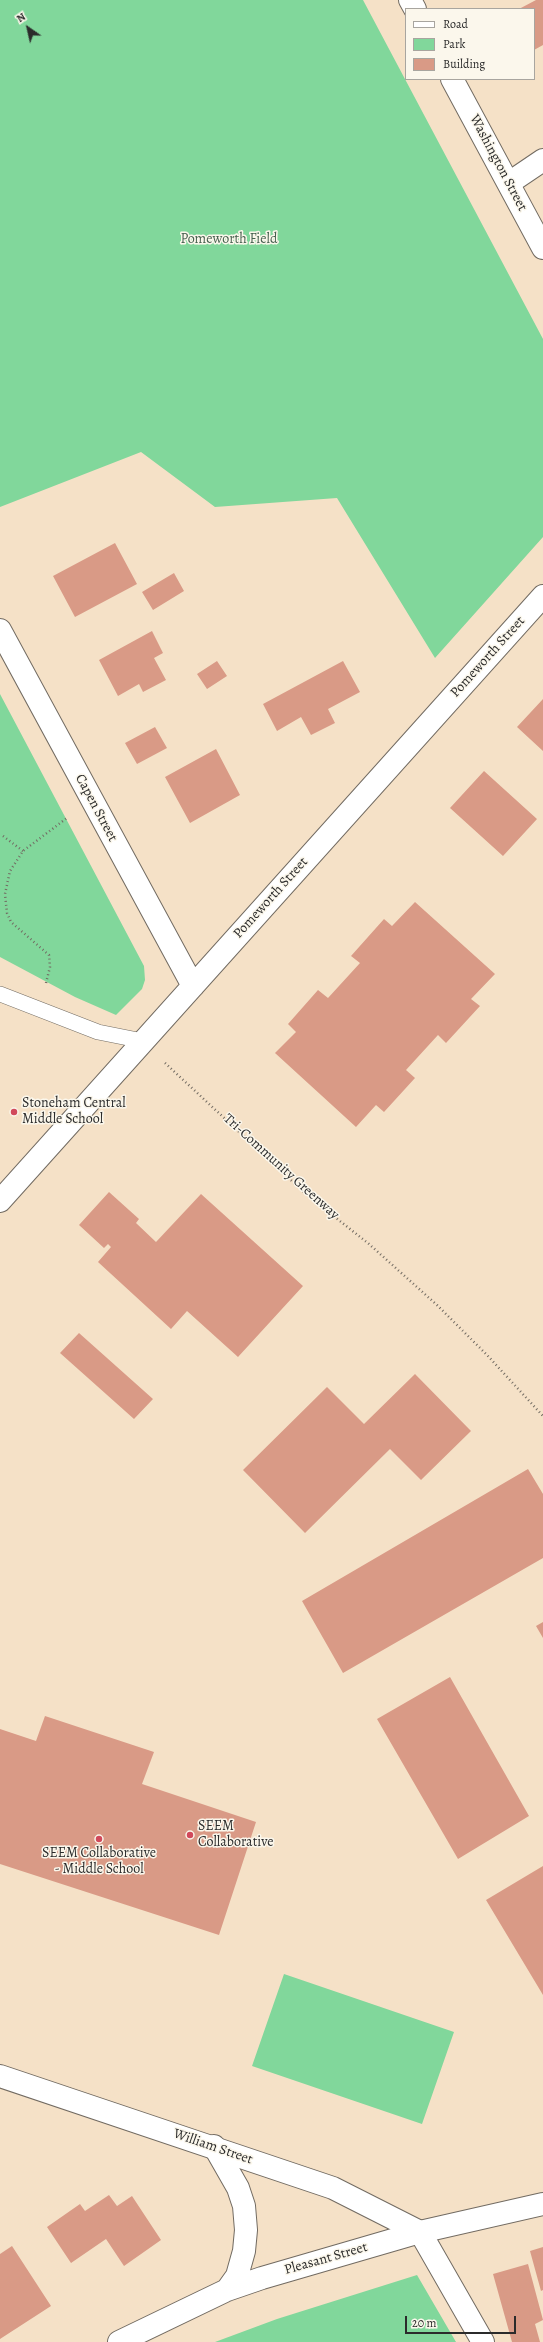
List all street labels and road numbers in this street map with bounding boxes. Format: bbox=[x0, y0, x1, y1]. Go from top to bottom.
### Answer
street label: Washington Street bbox=[466, 112, 530, 214]
street label: Pomeworth Street bbox=[447, 613, 529, 701]
street label: Capen Street bbox=[71, 771, 121, 845]
street label: Pomeworth Street bbox=[230, 854, 312, 942]
street label: Tri-Community Greenway bbox=[220, 1111, 342, 1223]
street label: William Street bbox=[171, 2126, 255, 2168]
street label: Pleasant Street bbox=[283, 2239, 369, 2279]

